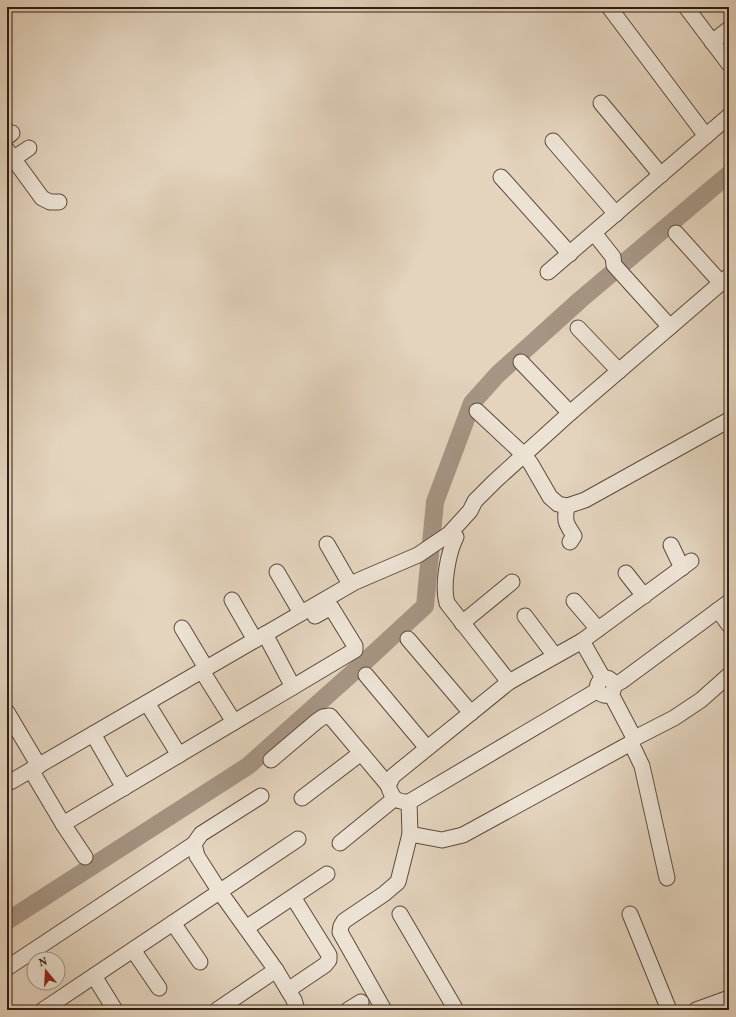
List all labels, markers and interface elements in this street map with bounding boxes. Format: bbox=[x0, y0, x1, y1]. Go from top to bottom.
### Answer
north arrow bbox=[26, 951, 66, 991]
text: N bbox=[37, 955, 49, 971]

